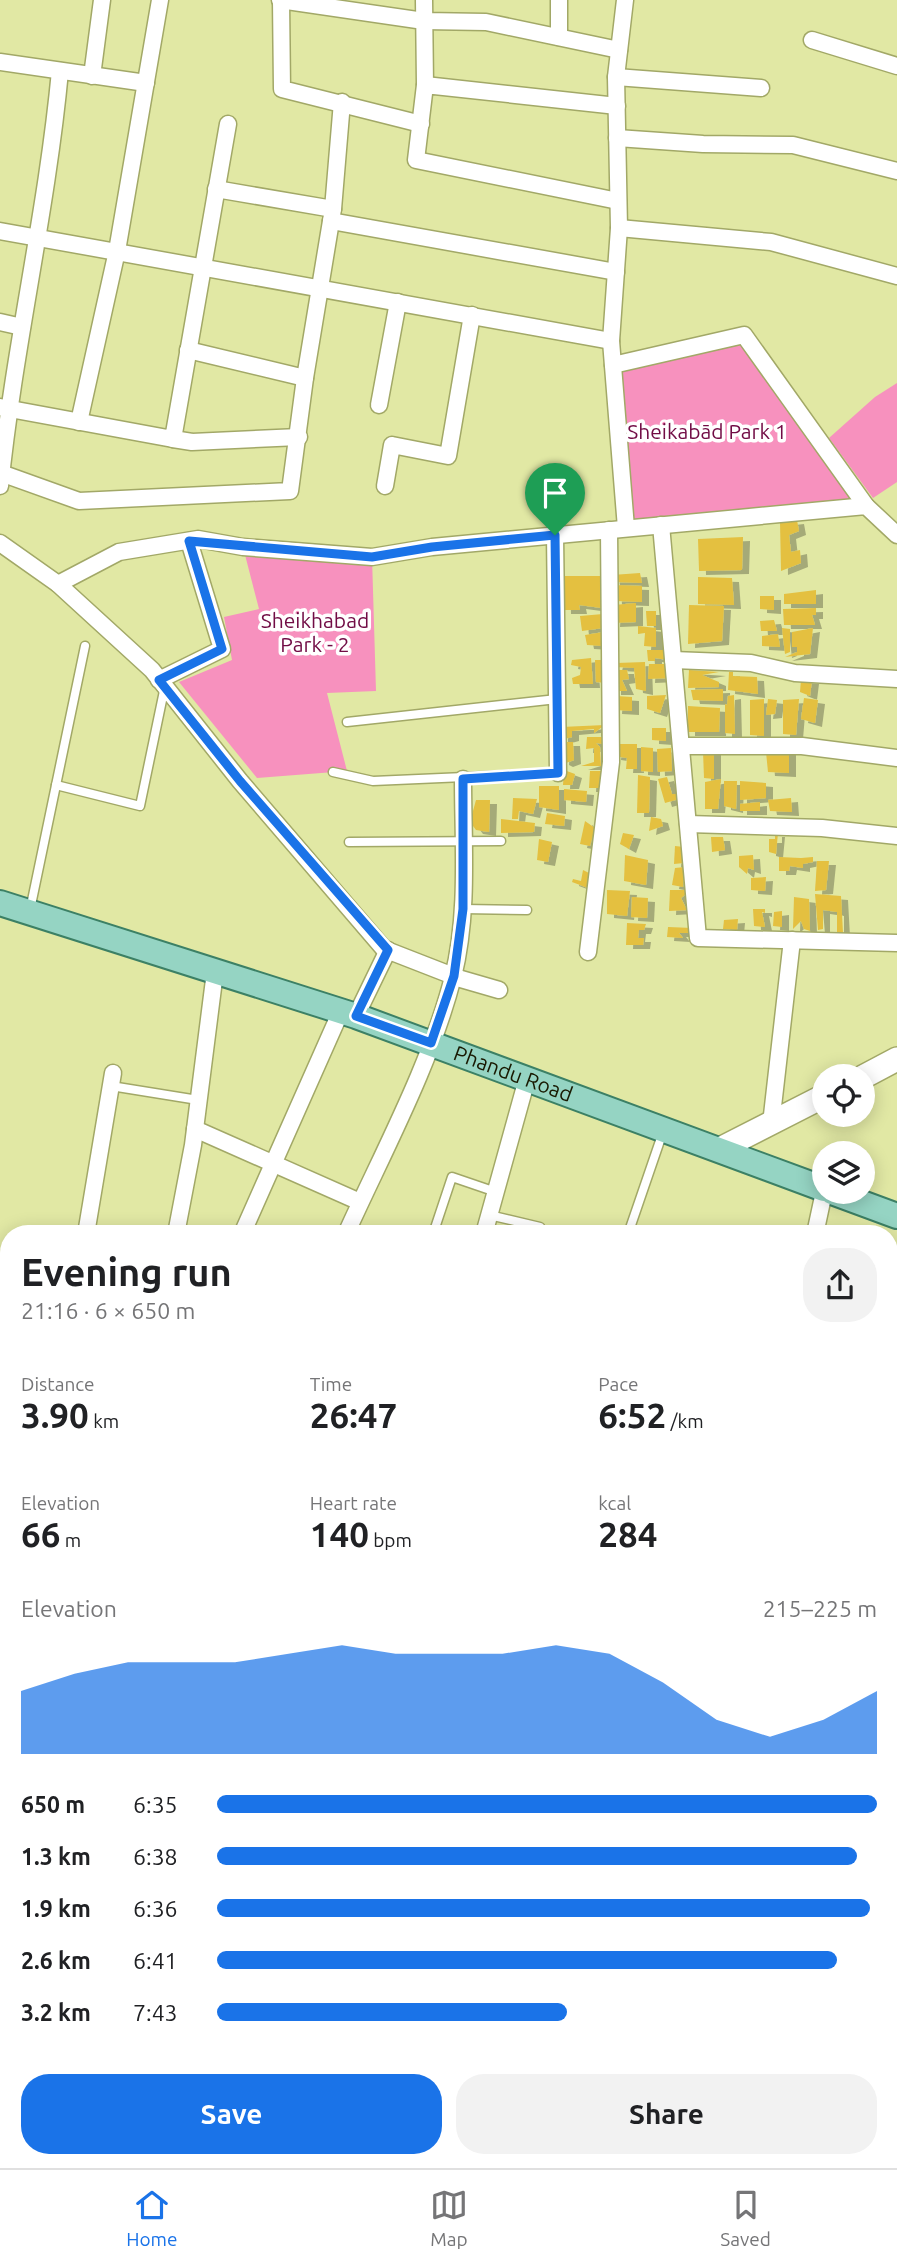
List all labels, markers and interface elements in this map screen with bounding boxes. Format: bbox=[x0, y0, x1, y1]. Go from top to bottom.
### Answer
park label: Sheikabād Park 1 bbox=[627, 419, 787, 443]
pin bbox=[525, 463, 585, 535]
icon: arrive bbox=[536, 474, 574, 512]
park label: Sheikhabad Park - 2 bbox=[261, 608, 369, 656]
street label: Phandu Road bbox=[451, 1040, 576, 1106]
map controls bbox=[812, 1064, 875, 1204]
button: locate bbox=[812, 1064, 875, 1127]
button: layers bbox=[812, 1141, 875, 1204]
button: share bbox=[803, 1248, 877, 1322]
text: Evening run bbox=[21, 1251, 232, 1293]
text: 21:16 · 6 × 650 m bbox=[21, 1298, 195, 1323]
text: Distance bbox=[21, 1373, 95, 1395]
text: Time bbox=[310, 1373, 352, 1395]
text: Pace bbox=[598, 1373, 639, 1395]
text: 3.90 bbox=[21, 1395, 89, 1435]
text: 26:47 bbox=[310, 1395, 397, 1435]
text: 6:52 bbox=[598, 1395, 666, 1435]
text: km bbox=[89, 1410, 119, 1432]
text: /km bbox=[666, 1410, 704, 1432]
text: Elevation bbox=[21, 1492, 100, 1514]
text: Heart rate bbox=[310, 1492, 397, 1514]
text: kcal bbox=[598, 1492, 631, 1514]
text: 66 bbox=[21, 1514, 60, 1554]
text: 140 bbox=[310, 1514, 369, 1554]
text: 284 bbox=[598, 1514, 658, 1554]
text: m bbox=[60, 1529, 81, 1551]
text: bpm bbox=[369, 1529, 412, 1551]
text: Elevation bbox=[21, 1596, 117, 1621]
text: 215–225 m bbox=[763, 1596, 877, 1621]
text: 650 m bbox=[21, 1792, 85, 1817]
text: 6:35 bbox=[133, 1792, 178, 1817]
text: 1.3 km bbox=[21, 1844, 91, 1869]
text: 6:38 bbox=[133, 1844, 178, 1869]
text: 1.9 km bbox=[21, 1896, 91, 1921]
text: 6:36 bbox=[133, 1896, 178, 1921]
text: 2.6 km bbox=[21, 1948, 91, 1973]
text: 6:41 bbox=[133, 1948, 178, 1973]
text: 3.2 km bbox=[21, 2000, 91, 2025]
text: 7:43 bbox=[133, 2000, 178, 2025]
button: Save bbox=[21, 2074, 442, 2154]
button: Share bbox=[456, 2074, 877, 2154]
tab: Home bbox=[126, 2186, 177, 2250]
tab: Map bbox=[430, 2186, 468, 2250]
tab: Saved bbox=[720, 2186, 771, 2250]

